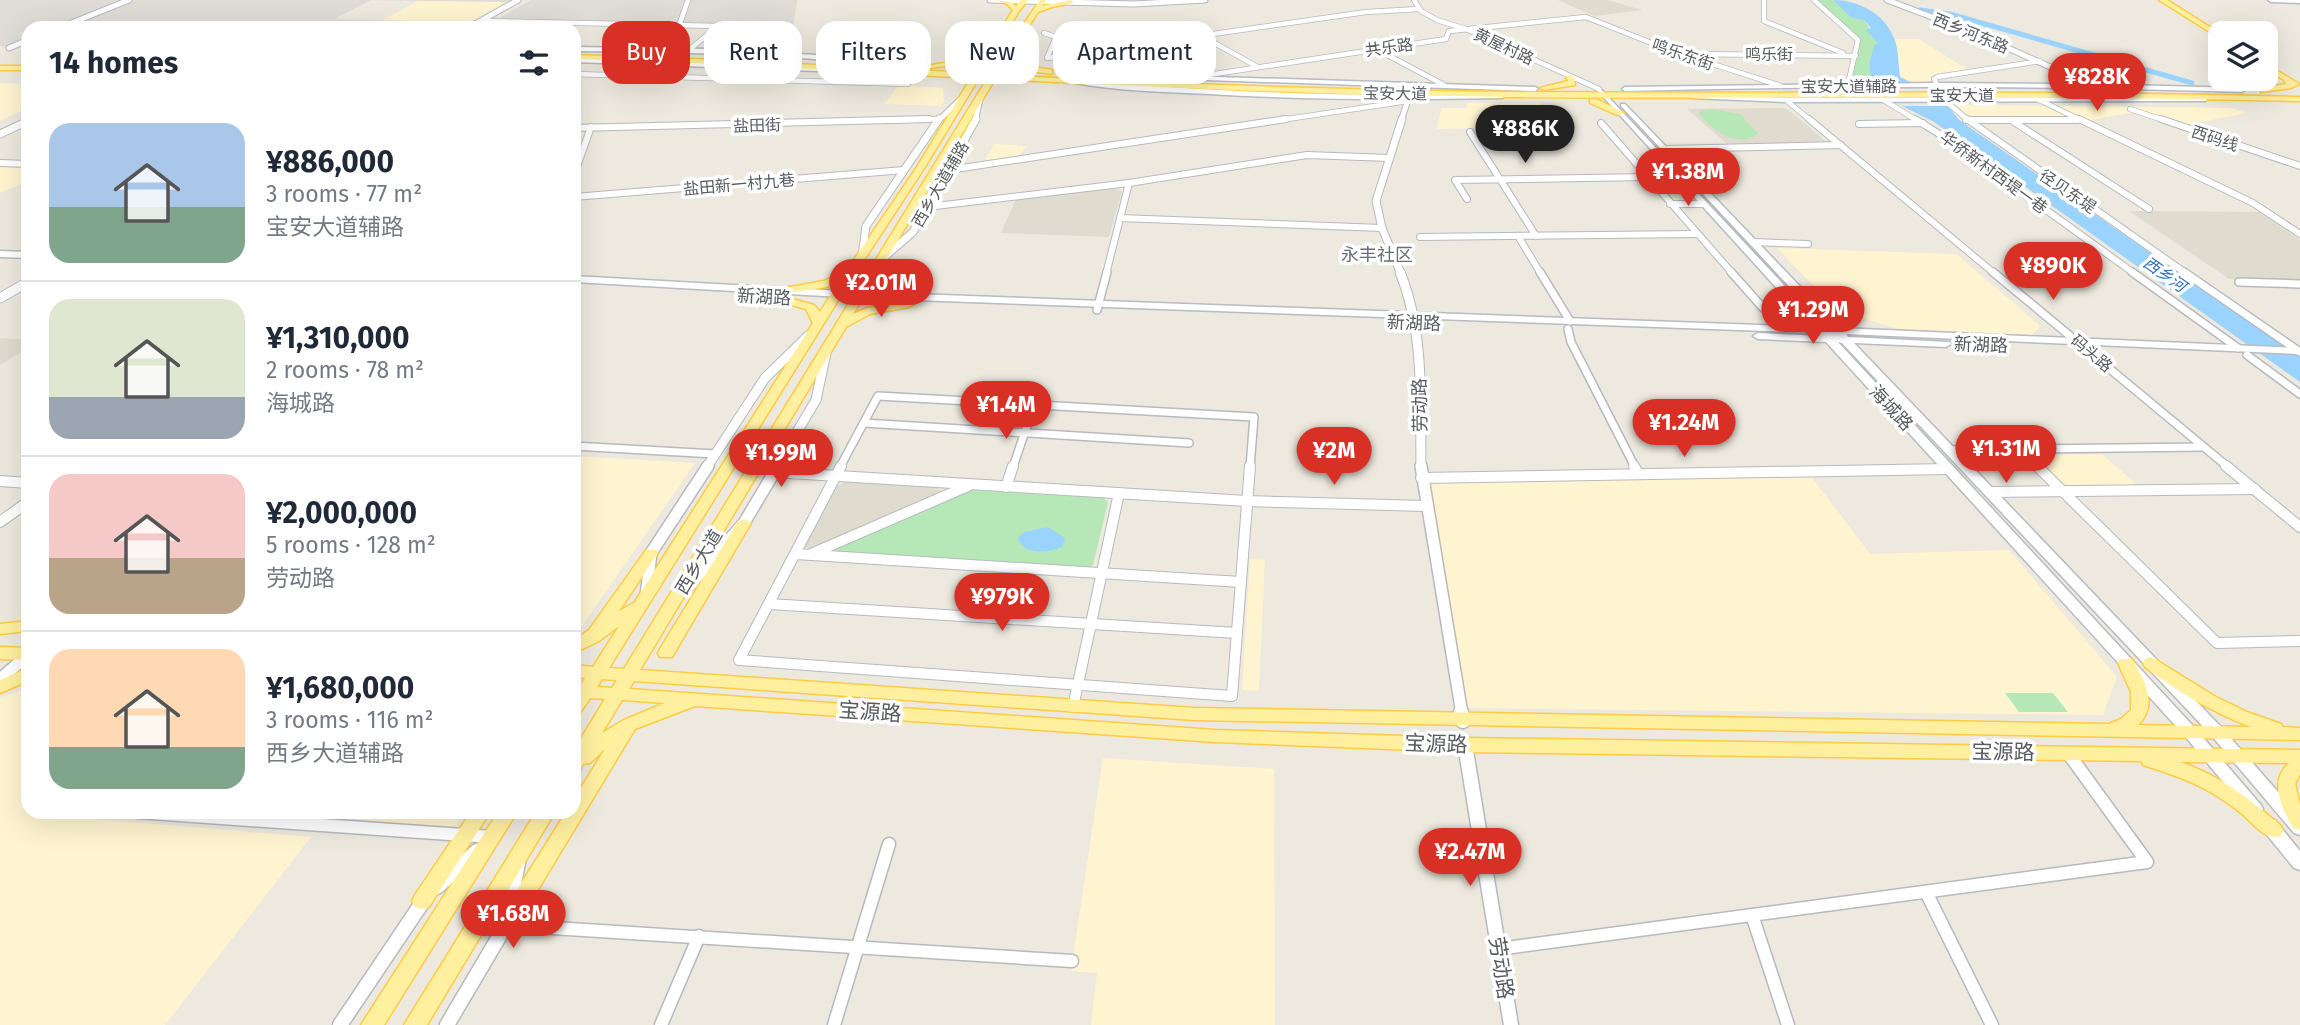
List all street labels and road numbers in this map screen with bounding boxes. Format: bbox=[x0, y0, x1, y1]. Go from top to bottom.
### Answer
street label: 西乡河东路 bbox=[1930, 10, 2011, 57]
street label: 黄屋村路 bbox=[1471, 24, 1537, 69]
street label: 共乐路 bbox=[1364, 35, 1414, 60]
street label: 鸣乐东街 bbox=[1649, 35, 1716, 74]
street label: 鸣乐街 bbox=[1745, 45, 1793, 64]
street label: 宝安大道辅路 bbox=[1801, 77, 1897, 96]
street label: 宝安大道 bbox=[1363, 83, 1427, 104]
street label: 宝安大道 bbox=[1930, 86, 1994, 105]
street label: 盐田街 bbox=[733, 115, 781, 136]
street label: 西码线 bbox=[2189, 122, 2241, 155]
street label: 华侨新村西堤一巷 bbox=[1936, 127, 2051, 218]
street label: 西乡大道辅路 bbox=[908, 138, 973, 231]
street label: 径贝东堤 bbox=[2036, 166, 2100, 217]
street label: 盐田新一村九巷 bbox=[682, 170, 796, 199]
street label: 新湖路 bbox=[736, 285, 792, 309]
street label: 新湖路 bbox=[1387, 311, 1441, 335]
street label: 码头路 bbox=[2067, 331, 2116, 376]
street label: 新湖路 bbox=[1954, 333, 2008, 357]
street label: 劳动路 bbox=[1409, 378, 1431, 432]
street label: 海城路 bbox=[1865, 381, 1917, 435]
street label: 西乡大道 bbox=[671, 525, 727, 599]
street label: 宝源路 bbox=[838, 697, 902, 727]
street label: 宝源路 bbox=[1404, 730, 1468, 758]
street label: 宝源路 bbox=[1971, 738, 2035, 766]
street label: 劳动路 bbox=[1483, 935, 1519, 1001]

